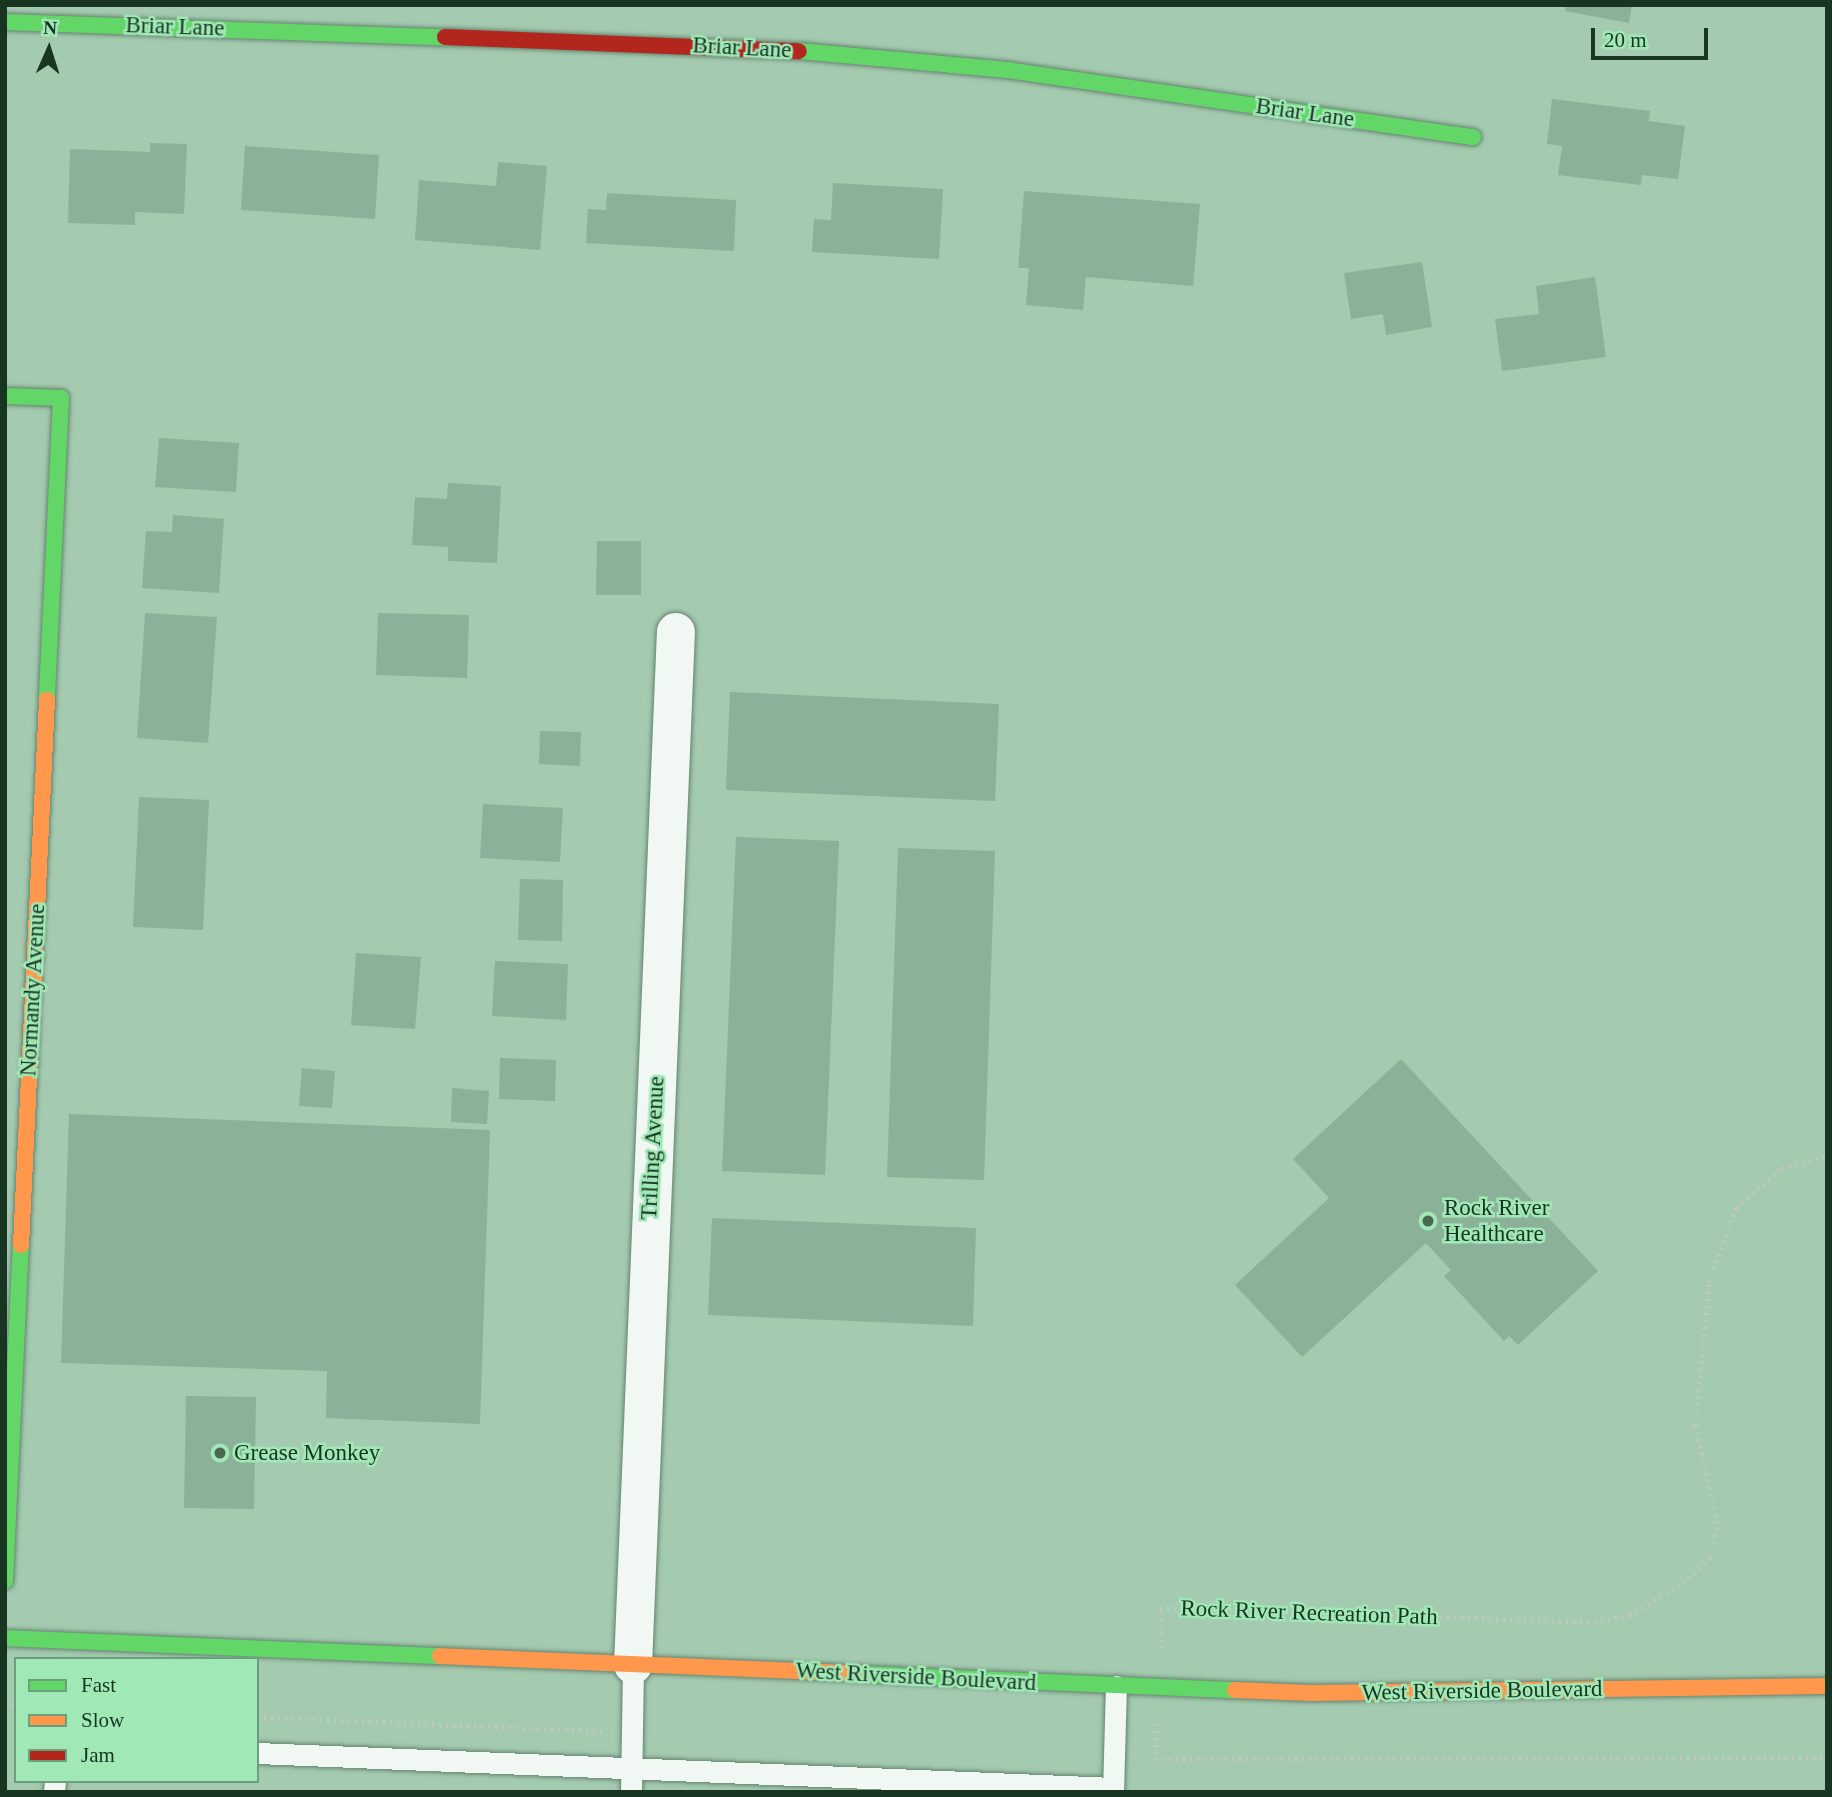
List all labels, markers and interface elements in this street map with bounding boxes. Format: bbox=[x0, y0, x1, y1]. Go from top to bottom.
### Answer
street label: Briar Lane bbox=[125, 11, 225, 43]
north arrow bbox=[14, 14, 84, 84]
scale bar bbox=[1594, 14, 1711, 58]
text: N bbox=[43, 17, 58, 38]
text: 20 m bbox=[1604, 28, 1647, 52]
street label: Briar Lane bbox=[692, 32, 792, 64]
street label: Briar Lane bbox=[1254, 92, 1356, 134]
street label: Normandy Avenue bbox=[15, 902, 51, 1078]
street label: Trilling Avenue bbox=[635, 1075, 671, 1221]
place label: Rock River Healthcare bbox=[1444, 1194, 1549, 1248]
marker: Rock River Healthcare bbox=[1418, 1211, 1438, 1231]
place label: Grease Monkey bbox=[234, 1439, 380, 1467]
marker: Grease Monkey bbox=[212, 1445, 228, 1461]
street label: Rock River Recreation Path bbox=[1180, 1595, 1438, 1631]
legend bbox=[14, 1657, 259, 1783]
street label: West Riverside Boulevard bbox=[795, 1657, 1037, 1697]
text: Fast bbox=[81, 1673, 116, 1697]
street label: West Riverside Boulevard bbox=[1361, 1675, 1603, 1707]
text: Slow bbox=[81, 1708, 124, 1732]
text: Jam bbox=[81, 1743, 115, 1767]

